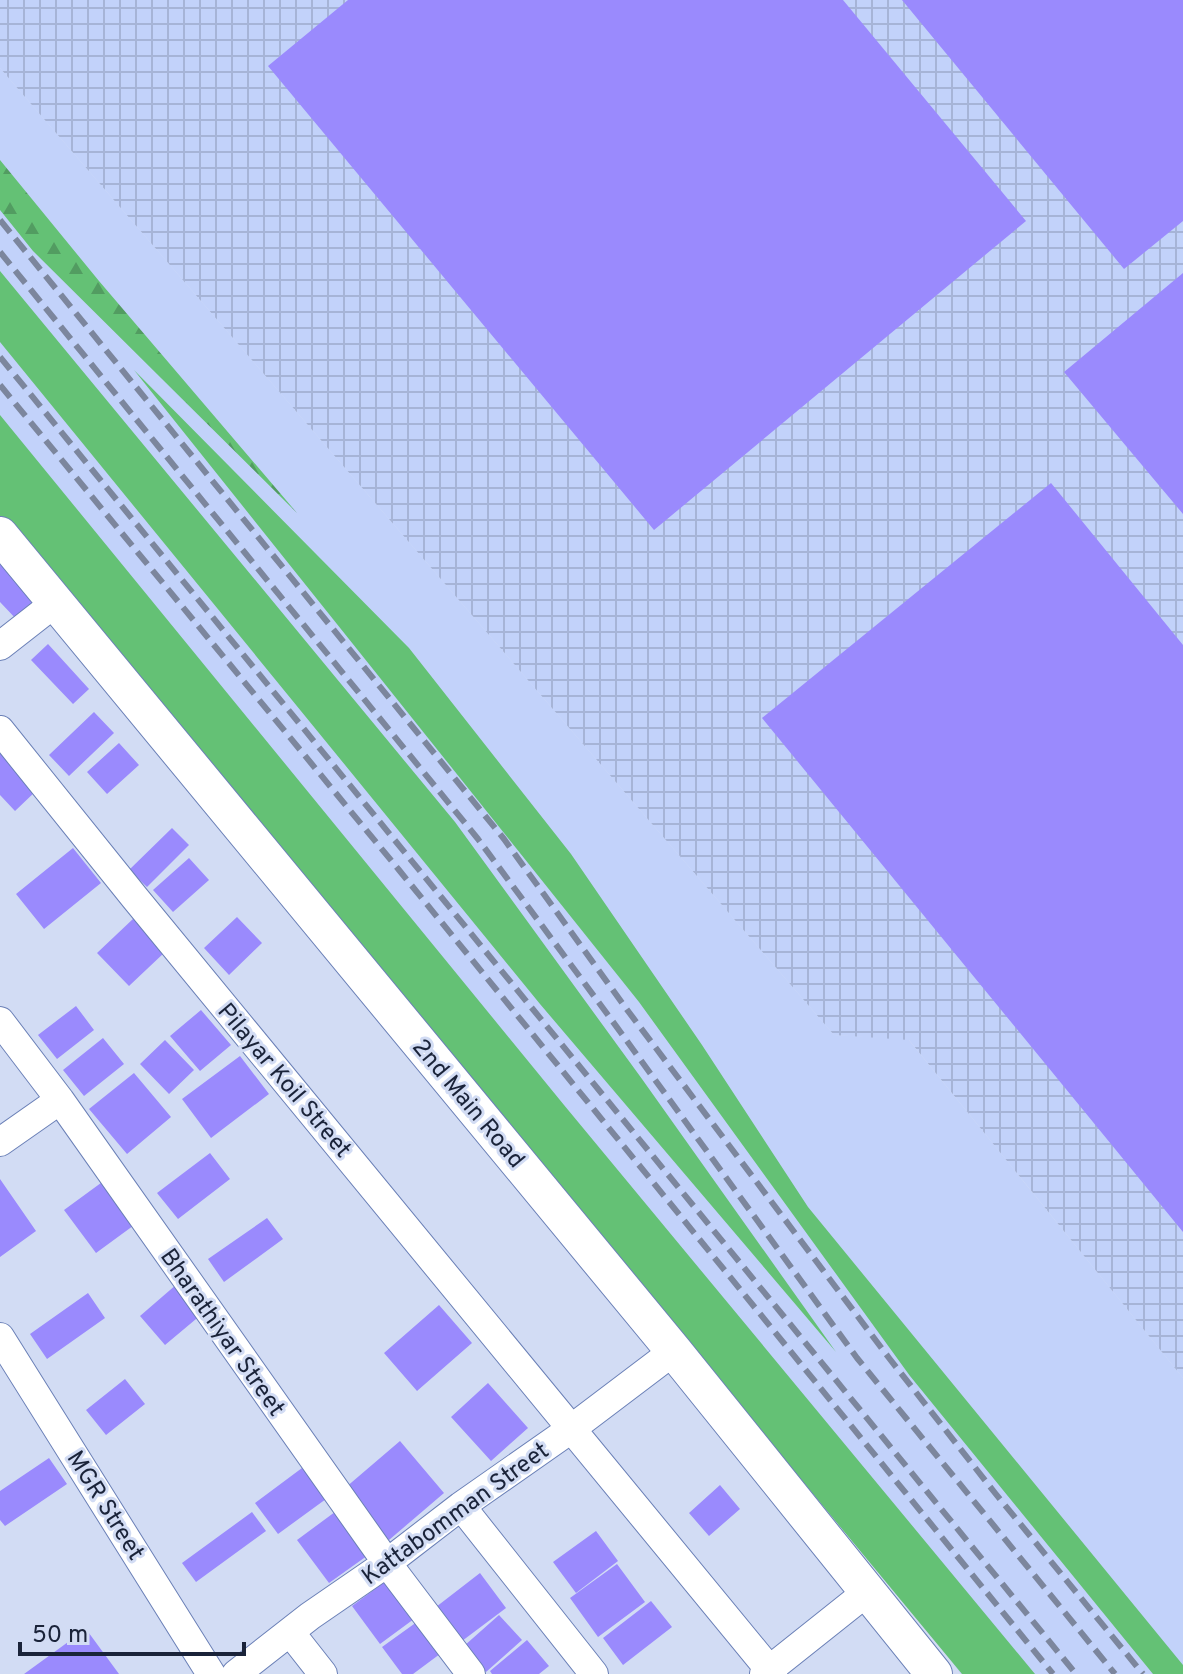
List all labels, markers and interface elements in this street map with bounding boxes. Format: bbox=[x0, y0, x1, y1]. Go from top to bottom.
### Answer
street label: Pilayar Koil Street bbox=[210, 998, 357, 1165]
street label: 2nd Main Road bbox=[405, 1033, 530, 1175]
street label: Bharathiyar Street bbox=[152, 1244, 290, 1423]
street label: Kattabomman Street bbox=[357, 1437, 556, 1593]
street label: MGR Street bbox=[59, 1446, 150, 1566]
scale bar bbox=[20, 1606, 244, 1656]
text: 50 m bbox=[32, 1621, 88, 1651]

